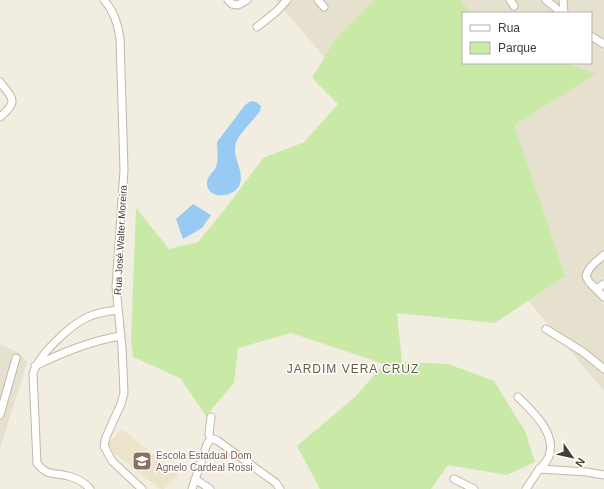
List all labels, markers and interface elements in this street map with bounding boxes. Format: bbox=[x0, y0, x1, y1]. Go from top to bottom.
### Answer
legend bbox=[462, 12, 592, 64]
text: Rua bbox=[498, 21, 520, 35]
text: Parque bbox=[498, 41, 537, 55]
street label: Rua José Walter Moreira bbox=[112, 184, 129, 295]
district label: JARDIM VERA CRUZ bbox=[287, 362, 419, 376]
north arrow bbox=[552, 437, 592, 477]
school or university icon: Escola Estadual Dom Agnelo Cardeal Rossi bbox=[131, 450, 153, 472]
place label: Escola Estadual Dom Agnelo Cardeal Rossi bbox=[156, 450, 253, 473]
text: N bbox=[573, 456, 587, 469]

